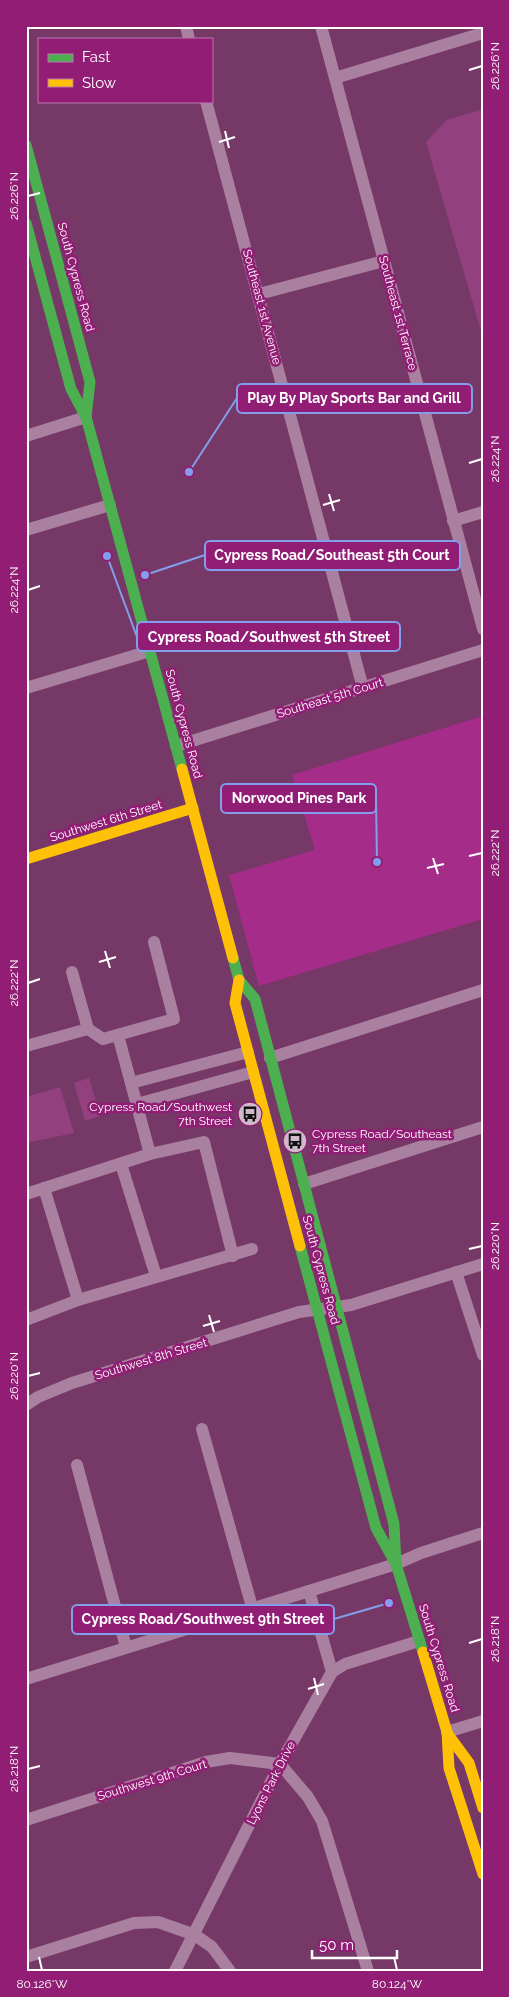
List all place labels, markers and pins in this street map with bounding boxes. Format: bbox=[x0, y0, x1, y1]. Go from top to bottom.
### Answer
callout: Play By Play Sports Bar and Grill bbox=[237, 384, 472, 413]
callout: Cypress Road/Southeast 5th Court bbox=[205, 541, 460, 570]
callout: Cypress Road/Southwest 5th Street bbox=[137, 622, 400, 651]
callout: Norwood Pines Park bbox=[221, 784, 376, 813]
place label: Cypress Road/Southwest 7th Street bbox=[89, 1100, 232, 1128]
bus stop icon: Cypress Road/Southwest 7th Street bbox=[237, 1101, 263, 1127]
place label: Cypress Road/Southeast 7th Street bbox=[312, 1127, 452, 1155]
bus stop icon: Cypress Road/Southeast 7th Street bbox=[282, 1128, 308, 1154]
callout: Cypress Road/Southwest 9th Street bbox=[72, 1605, 334, 1634]

